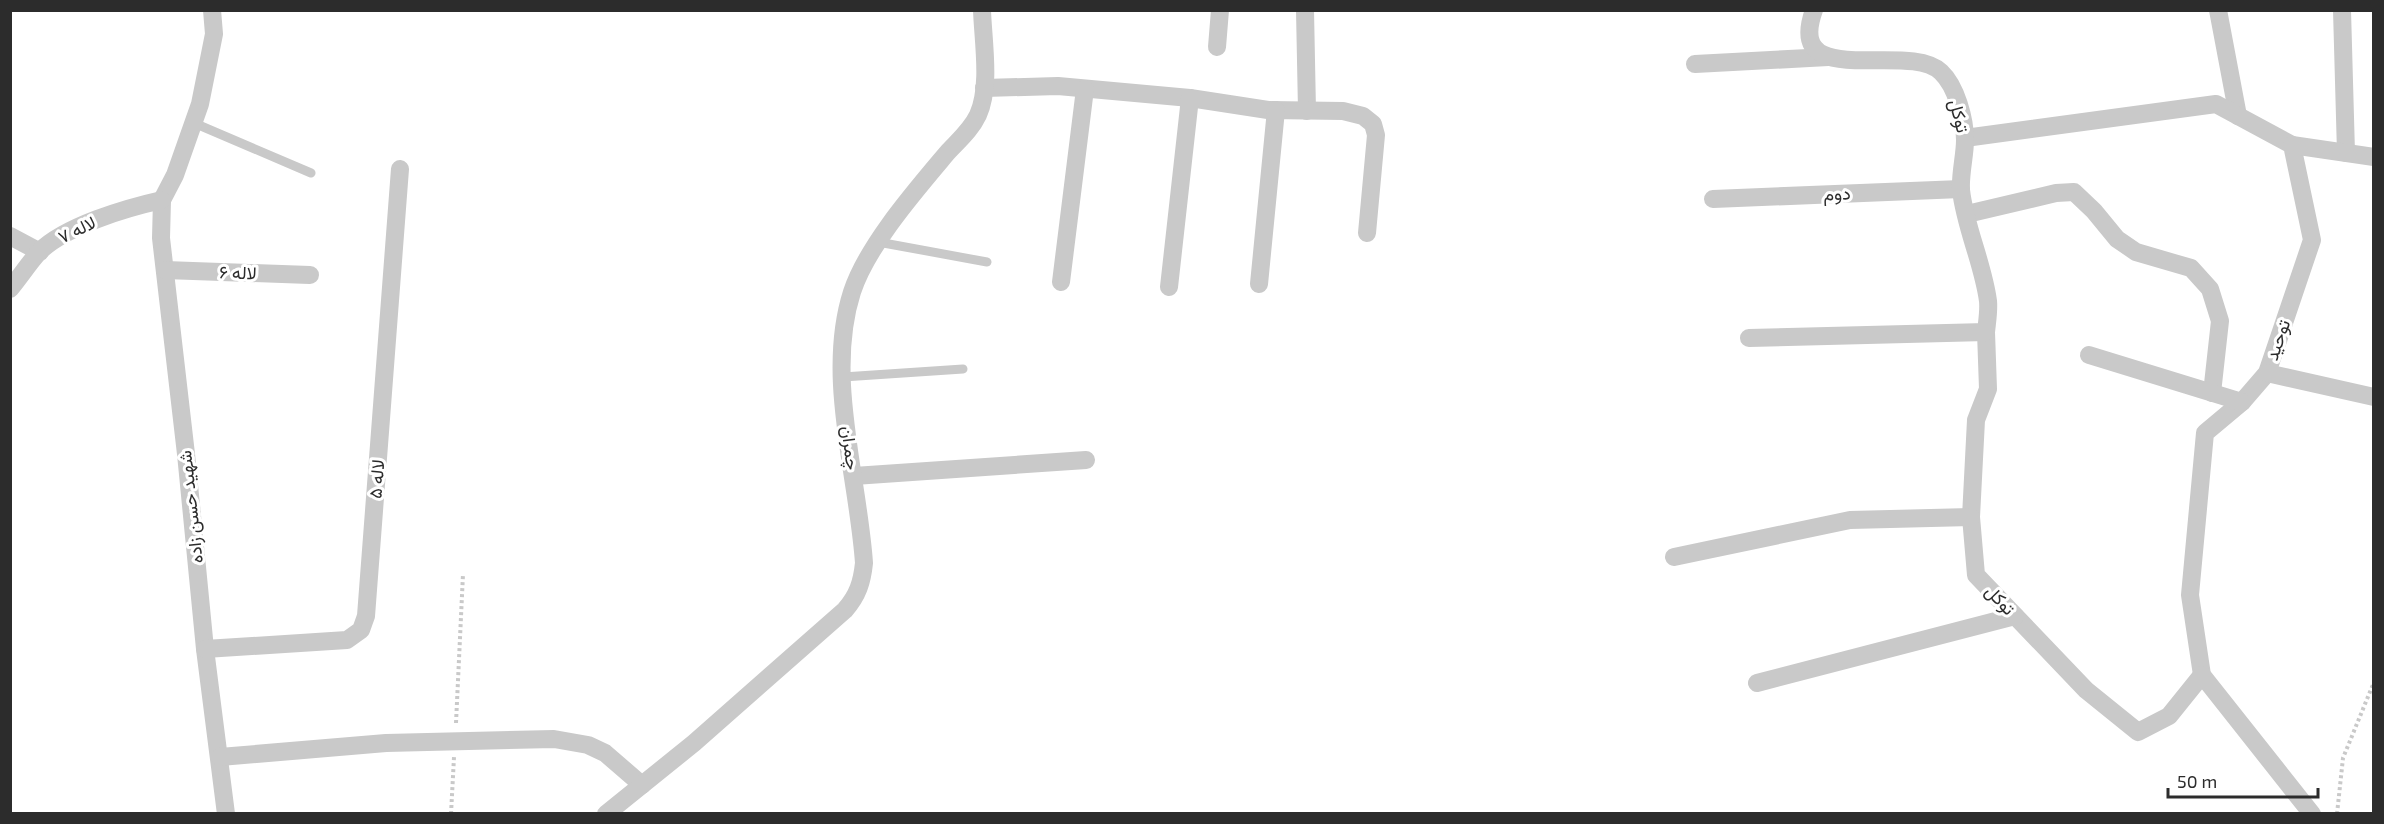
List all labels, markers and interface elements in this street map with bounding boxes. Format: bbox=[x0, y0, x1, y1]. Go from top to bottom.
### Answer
street label: توکل bbox=[1944, 97, 1975, 135]
street label: دوم bbox=[1823, 182, 1851, 206]
street label: لاله ۷ bbox=[54, 211, 99, 248]
street label: لاله ۶ bbox=[219, 260, 257, 284]
street label: توحید bbox=[2260, 316, 2295, 363]
street label: چمران bbox=[835, 424, 865, 472]
street label: شهید حسن زاده bbox=[173, 449, 208, 565]
street label: لاله ۵ bbox=[364, 459, 388, 499]
street label: توکل bbox=[1980, 580, 2020, 620]
scale bar bbox=[2168, 761, 2318, 799]
text: 50 m bbox=[2177, 770, 2217, 792]

